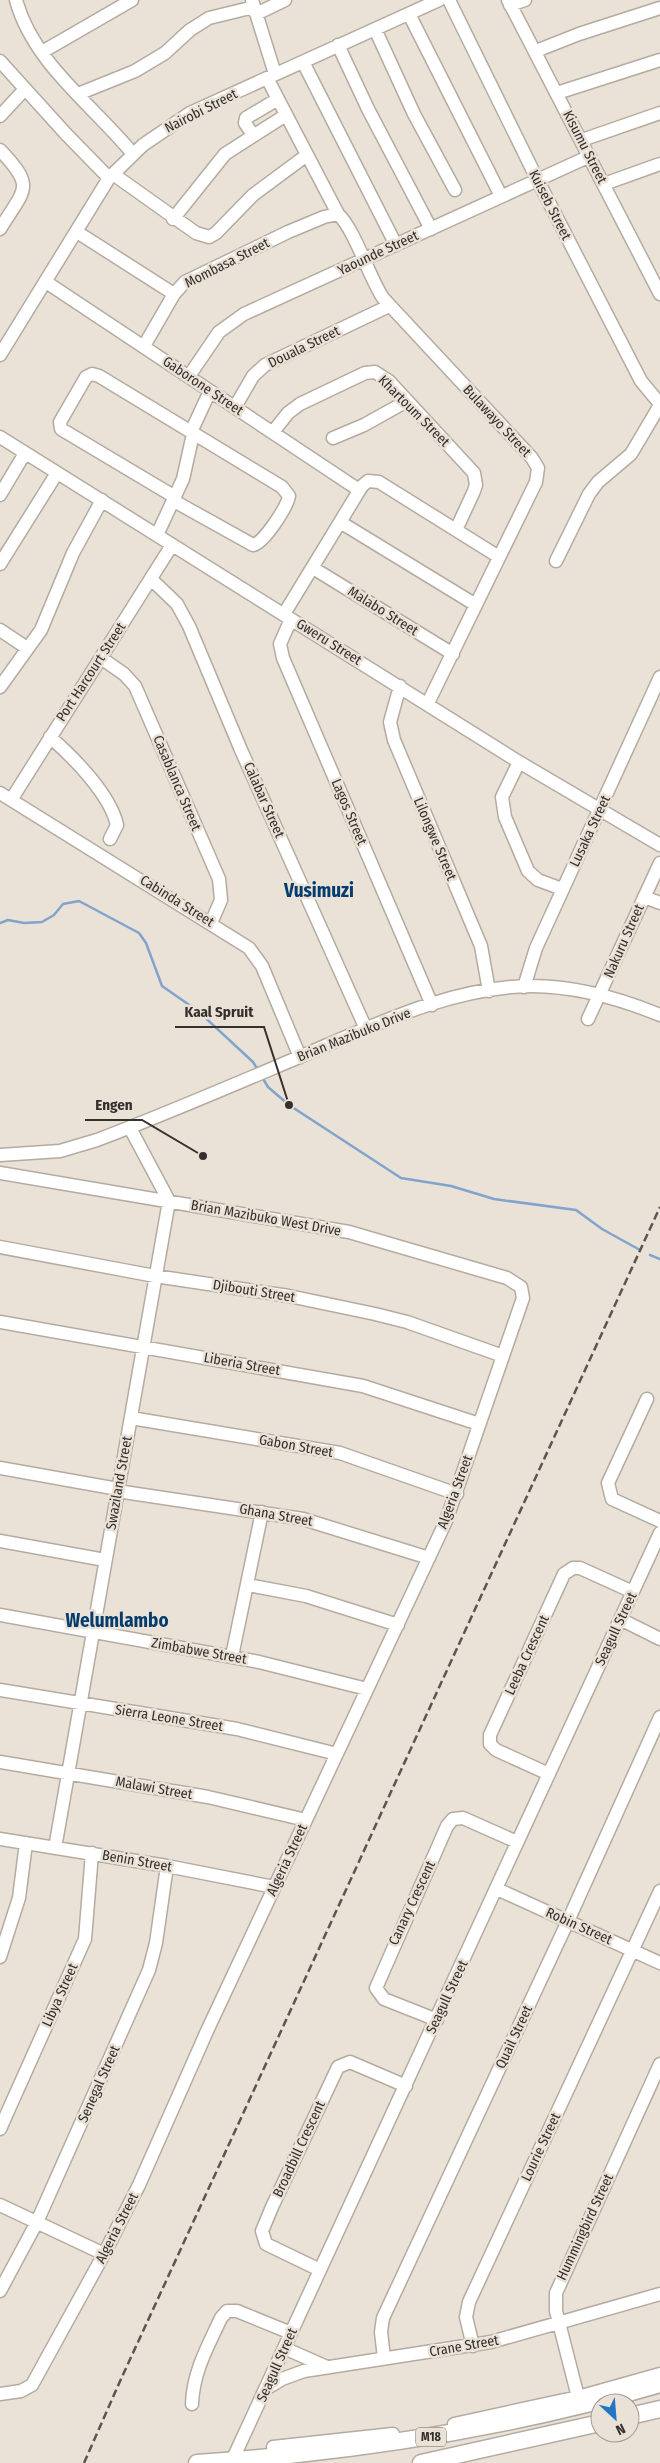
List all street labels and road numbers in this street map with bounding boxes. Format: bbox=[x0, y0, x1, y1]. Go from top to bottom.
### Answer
street label: Nairobi Street bbox=[162, 85, 241, 137]
street label: Kisumu Street bbox=[559, 107, 611, 187]
street label: Kuiseb Street bbox=[525, 167, 575, 243]
street label: Yaounde Street bbox=[335, 227, 421, 279]
street label: Mombasa Street bbox=[182, 234, 272, 292]
street label: Douala Street bbox=[265, 322, 343, 372]
street label: Gaborone Street bbox=[159, 353, 247, 419]
street label: Khartoum Street bbox=[375, 372, 454, 451]
street label: Bulawayo Street bbox=[459, 381, 535, 461]
street label: Malabo Street bbox=[345, 583, 422, 640]
street label: Gweru Street bbox=[293, 615, 365, 669]
street label: Port Harcourt Street bbox=[53, 619, 130, 725]
street label: Casablanca Street bbox=[149, 733, 205, 834]
street label: Calabar Street bbox=[240, 760, 288, 841]
street label: Lagos Street bbox=[327, 776, 371, 848]
street label: Lusaka Street bbox=[566, 792, 614, 869]
street label: Lilongwe Street bbox=[410, 795, 460, 883]
street label: Cabinda Street bbox=[137, 871, 218, 931]
street label: Nakuru Street bbox=[600, 901, 648, 981]
street label: Brian Mazibuko Drive bbox=[295, 1004, 413, 1066]
street label: Brian Mazibuko West Drive bbox=[190, 1196, 342, 1240]
street label: Djibouti Street bbox=[212, 1276, 297, 1306]
street label: Liberia Street bbox=[203, 1349, 282, 1379]
street label: Gabon Street bbox=[258, 1431, 335, 1461]
street label: Swaziland Street bbox=[102, 1434, 136, 1531]
street label: Algeria Street bbox=[434, 1452, 476, 1531]
street label: Ghana Street bbox=[238, 1500, 314, 1530]
street label: Seagull Street bbox=[592, 1589, 641, 1669]
street label: Leeba Crescent bbox=[501, 1612, 553, 1698]
street label: Zimbabwe Street bbox=[150, 1634, 248, 1668]
street label: Sierra Leone Street bbox=[114, 1701, 225, 1735]
street label: Malawi Street bbox=[114, 1773, 194, 1803]
street label: Algeria Street bbox=[263, 1821, 311, 1899]
street label: Benin Street bbox=[101, 1847, 174, 1876]
street label: Canary Crescent bbox=[385, 1858, 439, 1948]
street label: Robin Street bbox=[543, 1904, 615, 1948]
street label: Seagull Street bbox=[423, 1957, 472, 2037]
street label: Libya Street bbox=[38, 1960, 82, 2029]
street label: Quail Street bbox=[492, 2002, 536, 2071]
street label: Senegal Street bbox=[74, 2042, 124, 2125]
street label: Broadbill Crescent bbox=[269, 2098, 329, 2200]
street label: Lourie Street bbox=[518, 2110, 564, 2184]
street label: Hummingbird Street bbox=[553, 2171, 617, 2283]
street label: Algeria Street bbox=[92, 2189, 142, 2266]
street label: Seagull Street bbox=[253, 2325, 301, 2405]
street label: Crane Street bbox=[428, 2331, 500, 2360]
road number: M18 bbox=[416, 2428, 446, 2446]

